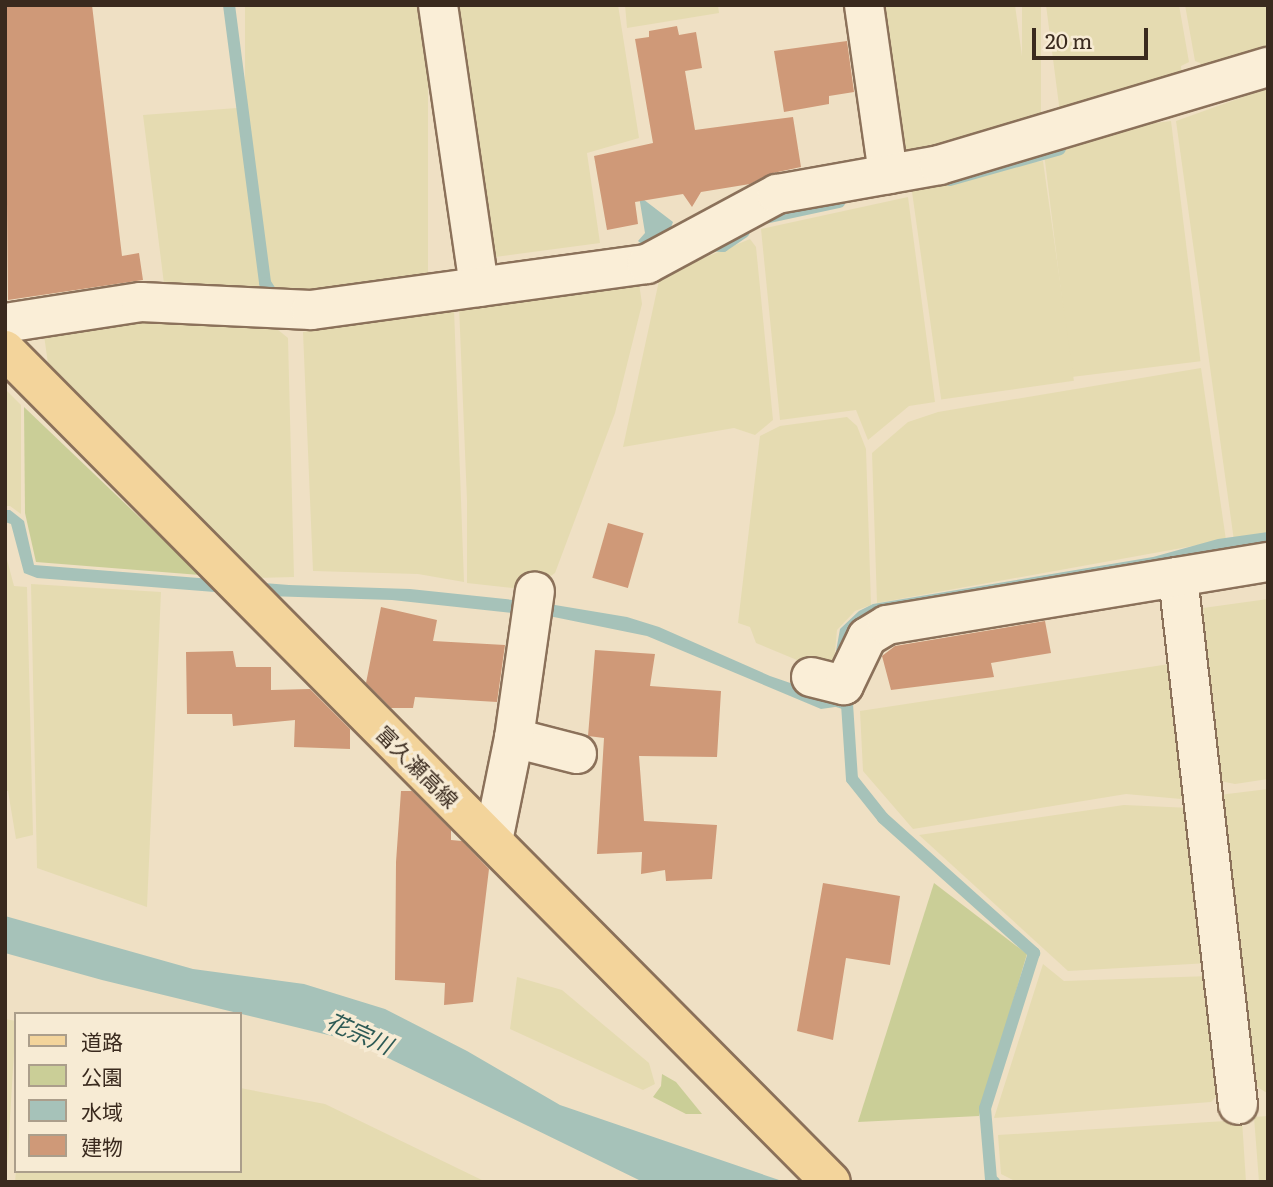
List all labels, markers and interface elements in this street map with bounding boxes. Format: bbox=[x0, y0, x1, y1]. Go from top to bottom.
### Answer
scale bar bbox=[1035, 14, 1150, 58]
text: 20 m bbox=[1045, 24, 1092, 55]
street label: 富久瀬高線 bbox=[372, 720, 464, 812]
water label: 花宗川 bbox=[323, 1005, 397, 1059]
legend bbox=[14, 1012, 242, 1173]
text: 道路 bbox=[81, 1025, 123, 1056]
text: 公園 bbox=[81, 1060, 123, 1091]
text: 水域 bbox=[81, 1095, 123, 1126]
text: 建物 bbox=[81, 1130, 123, 1161]

